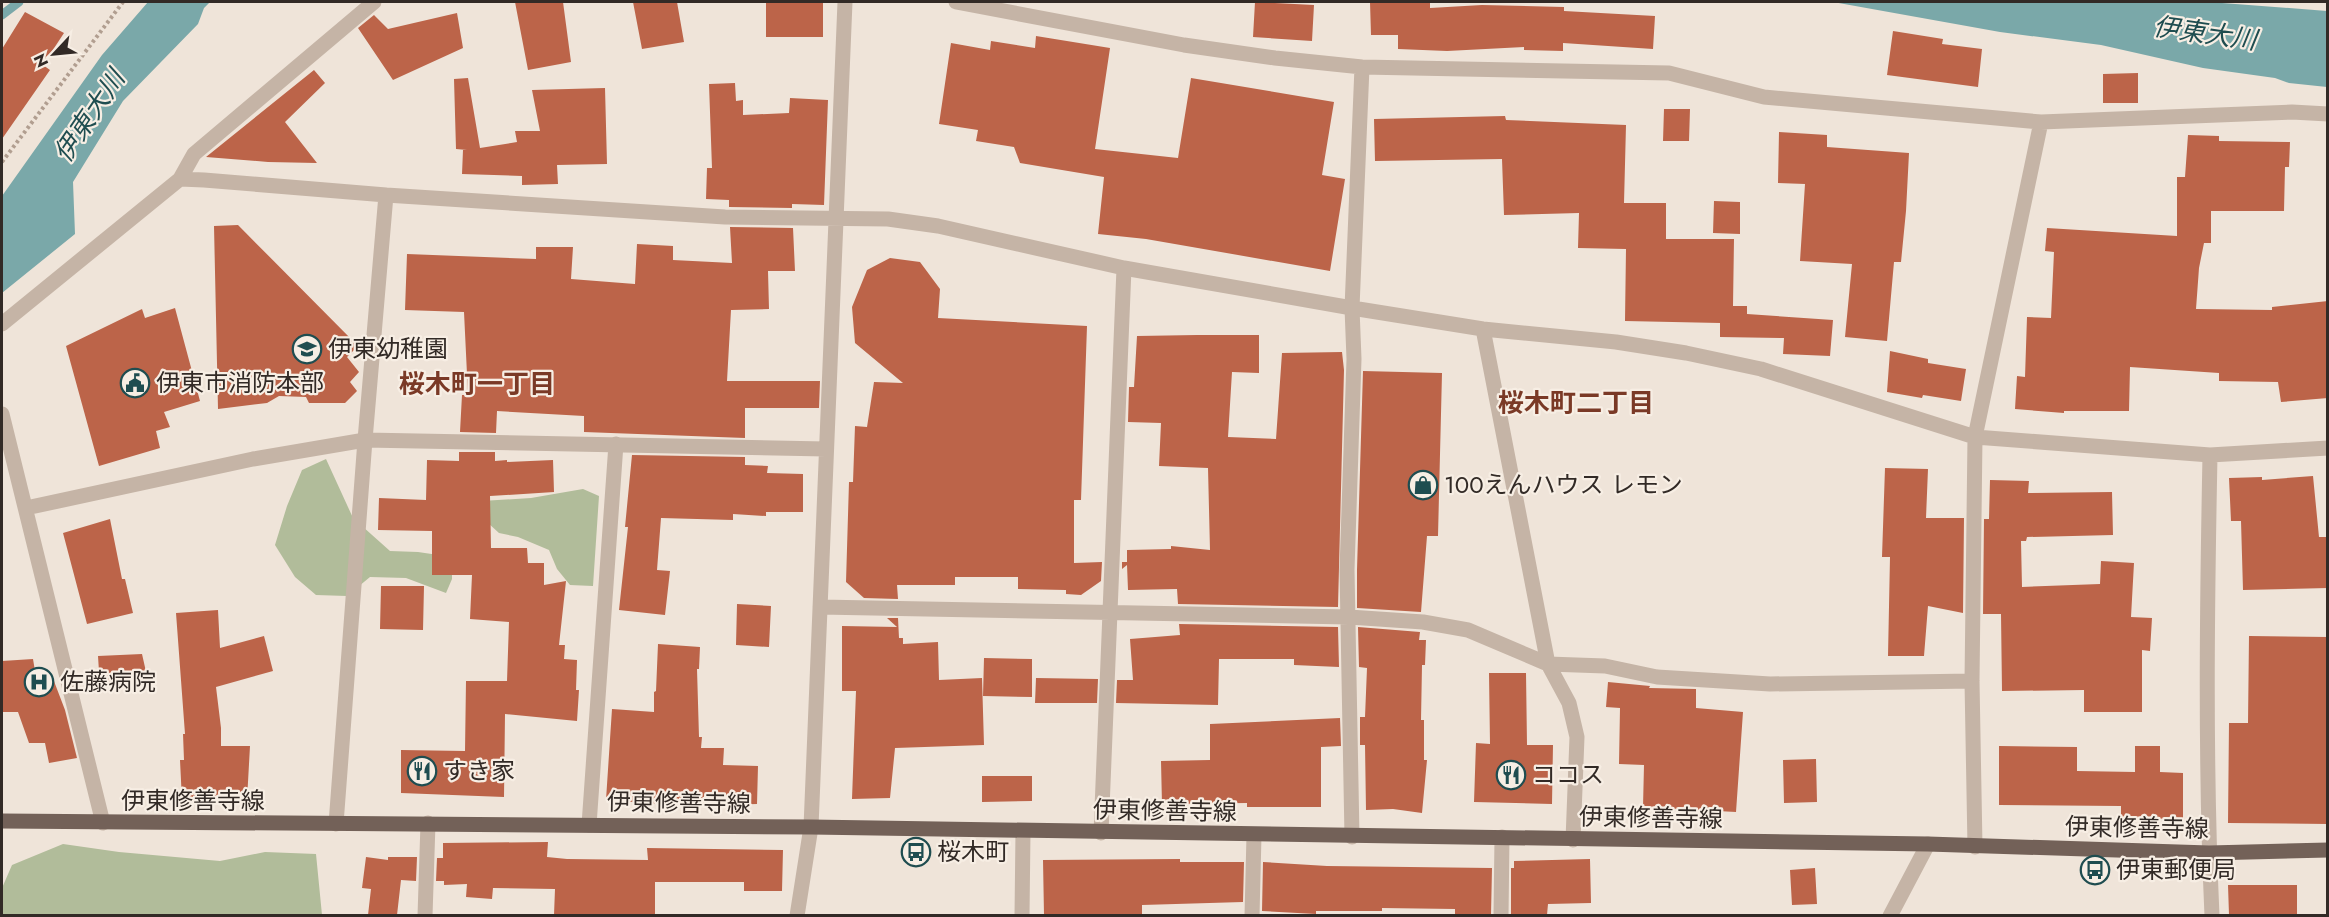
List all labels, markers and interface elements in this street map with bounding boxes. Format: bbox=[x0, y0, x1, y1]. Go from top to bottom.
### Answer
water label: 伊東大川 bbox=[2151, 7, 2262, 59]
north arrow bbox=[24, 24, 84, 84]
text: N bbox=[28, 50, 54, 71]
water label: 伊東大川 bbox=[44, 60, 136, 170]
place label: 伊東幼稚園 bbox=[328, 331, 448, 366]
school or university icon: 伊東幼稚園 bbox=[291, 333, 323, 365]
place label: 伊東市消防本部 bbox=[156, 365, 324, 400]
district label: 桜木町一丁目 bbox=[399, 365, 555, 403]
public building icon: 伊東市消防本部 bbox=[119, 367, 151, 399]
district label: 桜木町二丁目 bbox=[1498, 384, 1654, 422]
place label: 100えんハウス レモン bbox=[1444, 467, 1683, 502]
shop icon: 100えんハウス レモン bbox=[1407, 469, 1439, 501]
place label: 佐藤病院 bbox=[60, 664, 156, 699]
hospital icon: 佐藤病院 bbox=[23, 666, 55, 698]
place label: すき家 bbox=[443, 753, 515, 788]
restaurant icon: すき家 bbox=[406, 755, 438, 787]
place label: ココス bbox=[1532, 757, 1604, 792]
restaurant icon: ココス bbox=[1495, 759, 1527, 791]
street label: 伊東修善寺線 bbox=[121, 783, 265, 818]
street label: 伊東修善寺線 bbox=[607, 784, 751, 821]
street label: 伊東修善寺線 bbox=[1093, 792, 1237, 829]
street label: 伊東修善寺線 bbox=[1579, 799, 1723, 836]
street label: 伊東修善寺線 bbox=[2065, 809, 2209, 846]
place label: 桜木町 bbox=[937, 834, 1009, 869]
bus stop icon: 桜木町 bbox=[900, 836, 932, 868]
place label: 伊東郵便局 bbox=[2116, 852, 2236, 887]
bus stop icon: 伊東郵便局 bbox=[2079, 854, 2111, 886]

